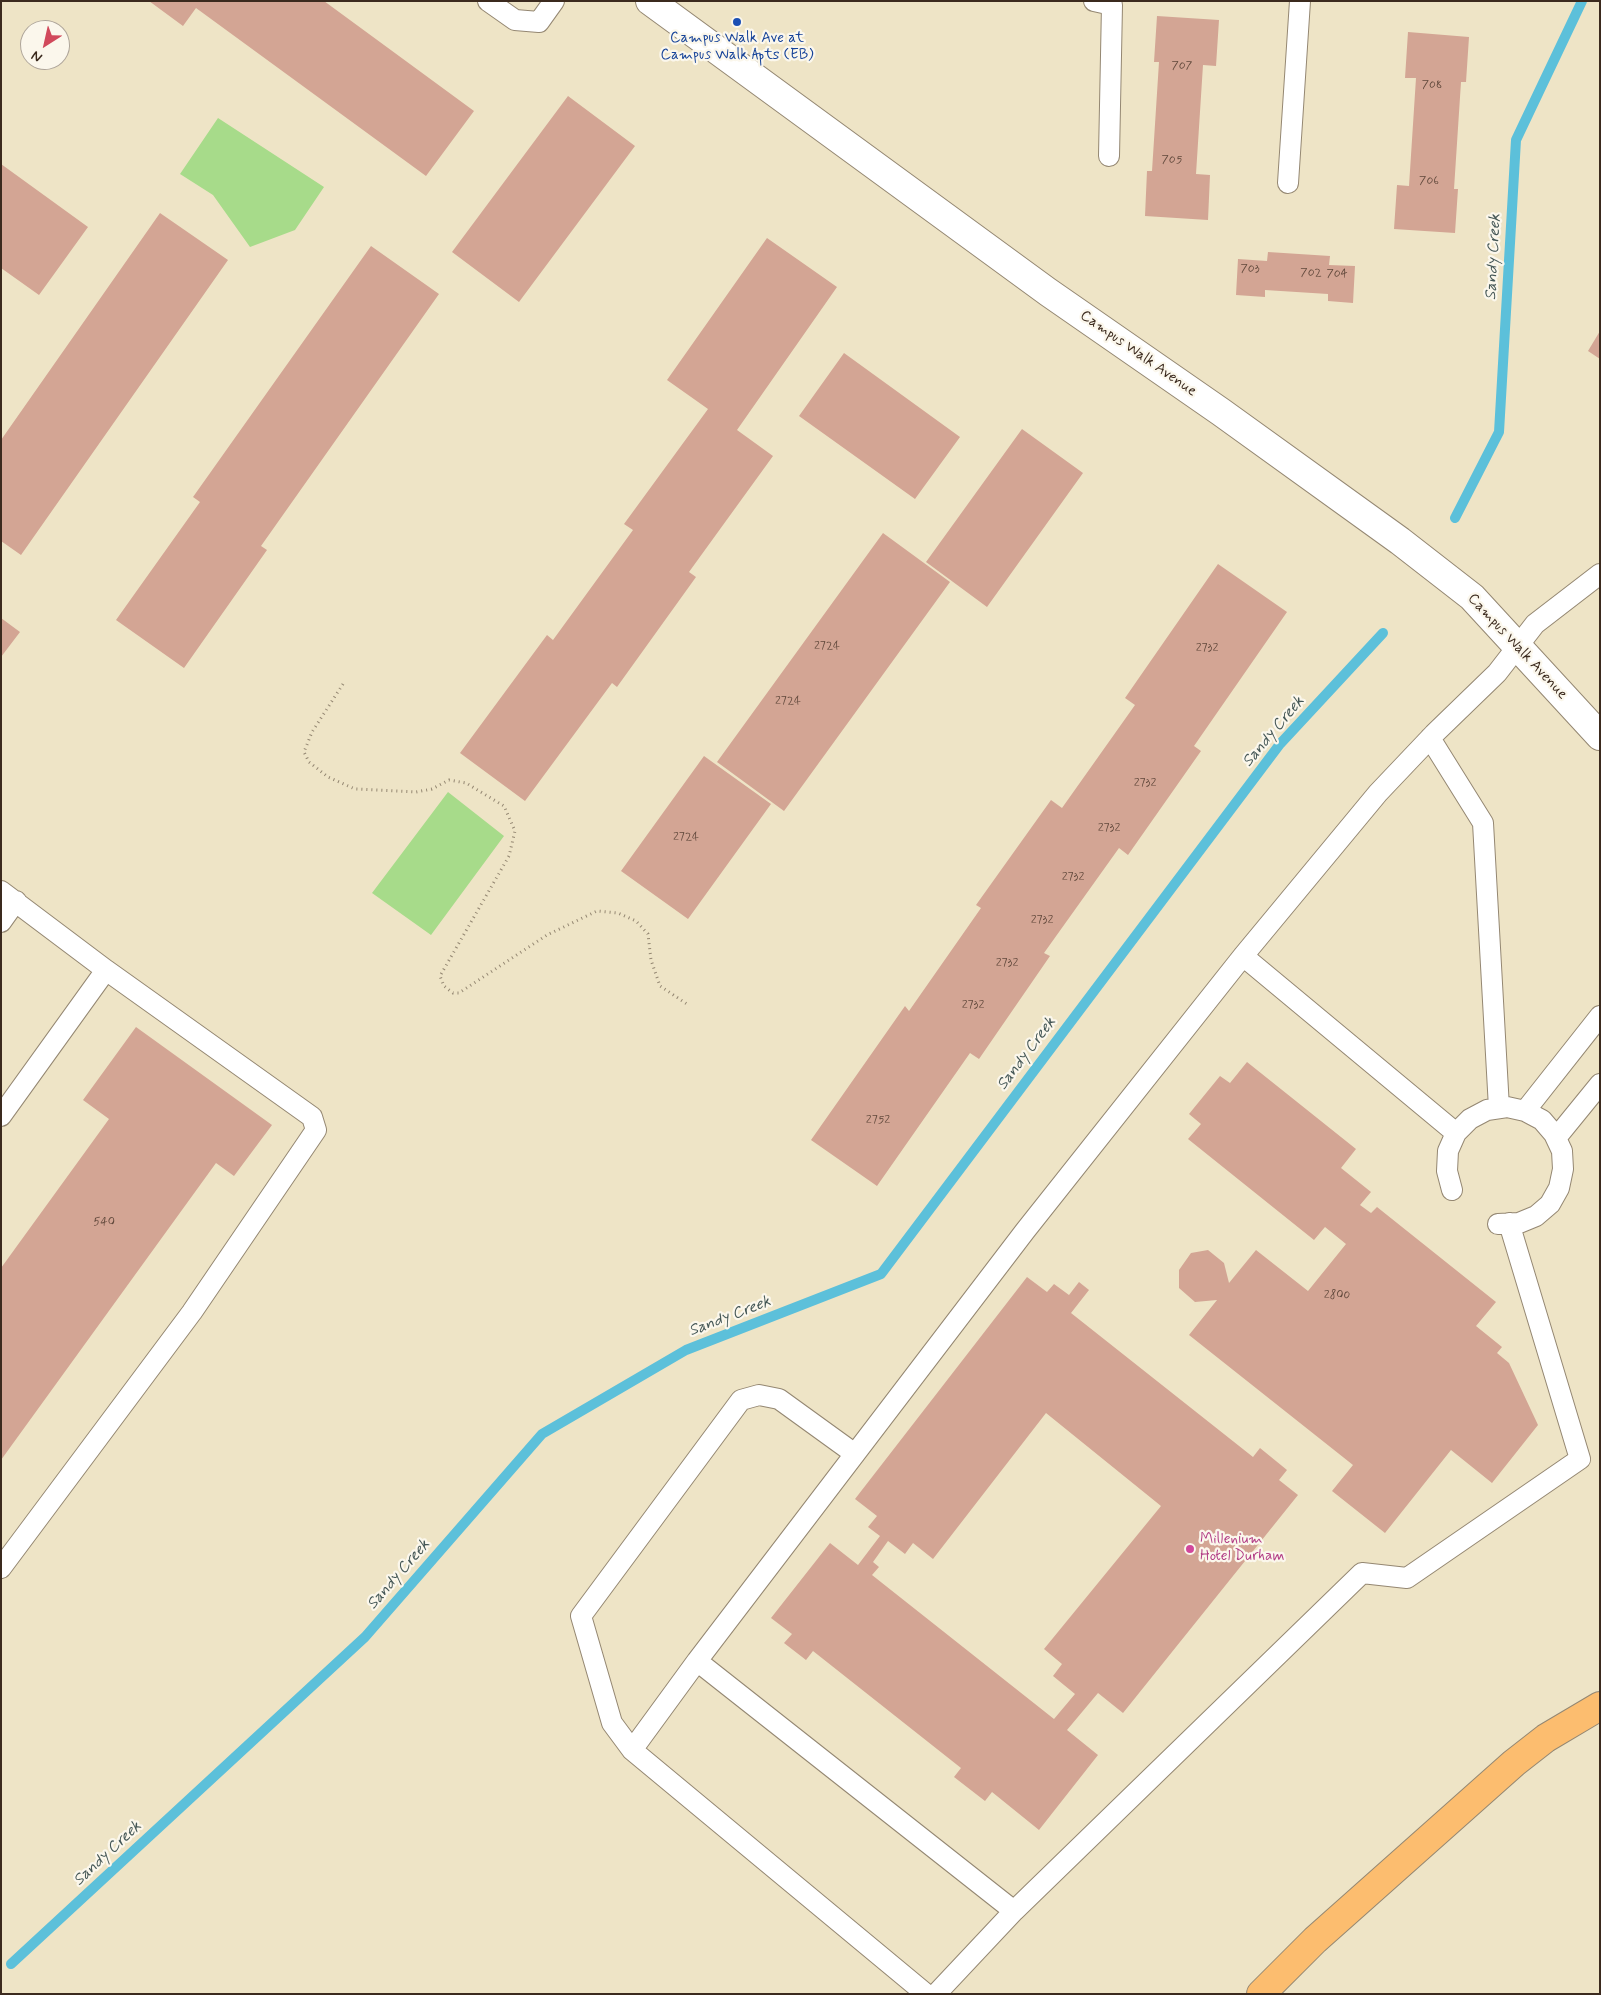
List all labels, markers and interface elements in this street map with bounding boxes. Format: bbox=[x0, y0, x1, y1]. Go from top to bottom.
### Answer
marker: Campus Walk Ave at Campus Walk Apts (EB) bbox=[731, 16, 743, 28]
north arrow bbox=[20, 20, 70, 70]
place label: Campus Walk Ave at Campus Walk Apts (EB) bbox=[660, 30, 814, 65]
text: N bbox=[28, 46, 46, 67]
house number: 707 bbox=[1172, 59, 1192, 73]
house number: 708 bbox=[1422, 78, 1442, 92]
house number: 705 bbox=[1162, 153, 1182, 167]
house number: 706 bbox=[1419, 174, 1439, 188]
water label: Sandy Creek bbox=[1482, 213, 1506, 301]
house number: 703 bbox=[1240, 262, 1260, 276]
house number: 702 bbox=[1300, 266, 1322, 280]
house number: 704 bbox=[1326, 267, 1348, 281]
street label: Campus Walk Avenue bbox=[1076, 307, 1200, 401]
street label: Campus Walk Avenue bbox=[1463, 590, 1571, 704]
house number: 2724 bbox=[814, 639, 840, 653]
house number: 2732 bbox=[1196, 641, 1218, 655]
water label: Sandy Creek bbox=[1239, 693, 1309, 771]
house number: 2724 bbox=[775, 694, 801, 708]
house number: 2732 bbox=[1134, 776, 1156, 790]
house number: 2732 bbox=[1098, 821, 1120, 835]
house number: 2724 bbox=[673, 830, 699, 844]
house number: 2732 bbox=[1062, 870, 1084, 884]
house number: 2732 bbox=[1031, 913, 1053, 927]
house number: 2732 bbox=[996, 956, 1018, 970]
house number: 2732 bbox=[962, 998, 984, 1012]
water label: Sandy Creek bbox=[993, 1014, 1061, 1094]
house number: 2752 bbox=[866, 1113, 890, 1127]
house number: 540 bbox=[93, 1215, 115, 1229]
house number: 2800 bbox=[1324, 1288, 1350, 1302]
water label: Sandy Creek bbox=[686, 1293, 774, 1341]
place label: Millenium Hotel Durham bbox=[1200, 1531, 1284, 1566]
water label: Sandy Creek bbox=[363, 1536, 435, 1614]
marker: Millenium Hotel Durham bbox=[1184, 1543, 1196, 1555]
water label: Sandy Creek bbox=[70, 1818, 146, 1890]

